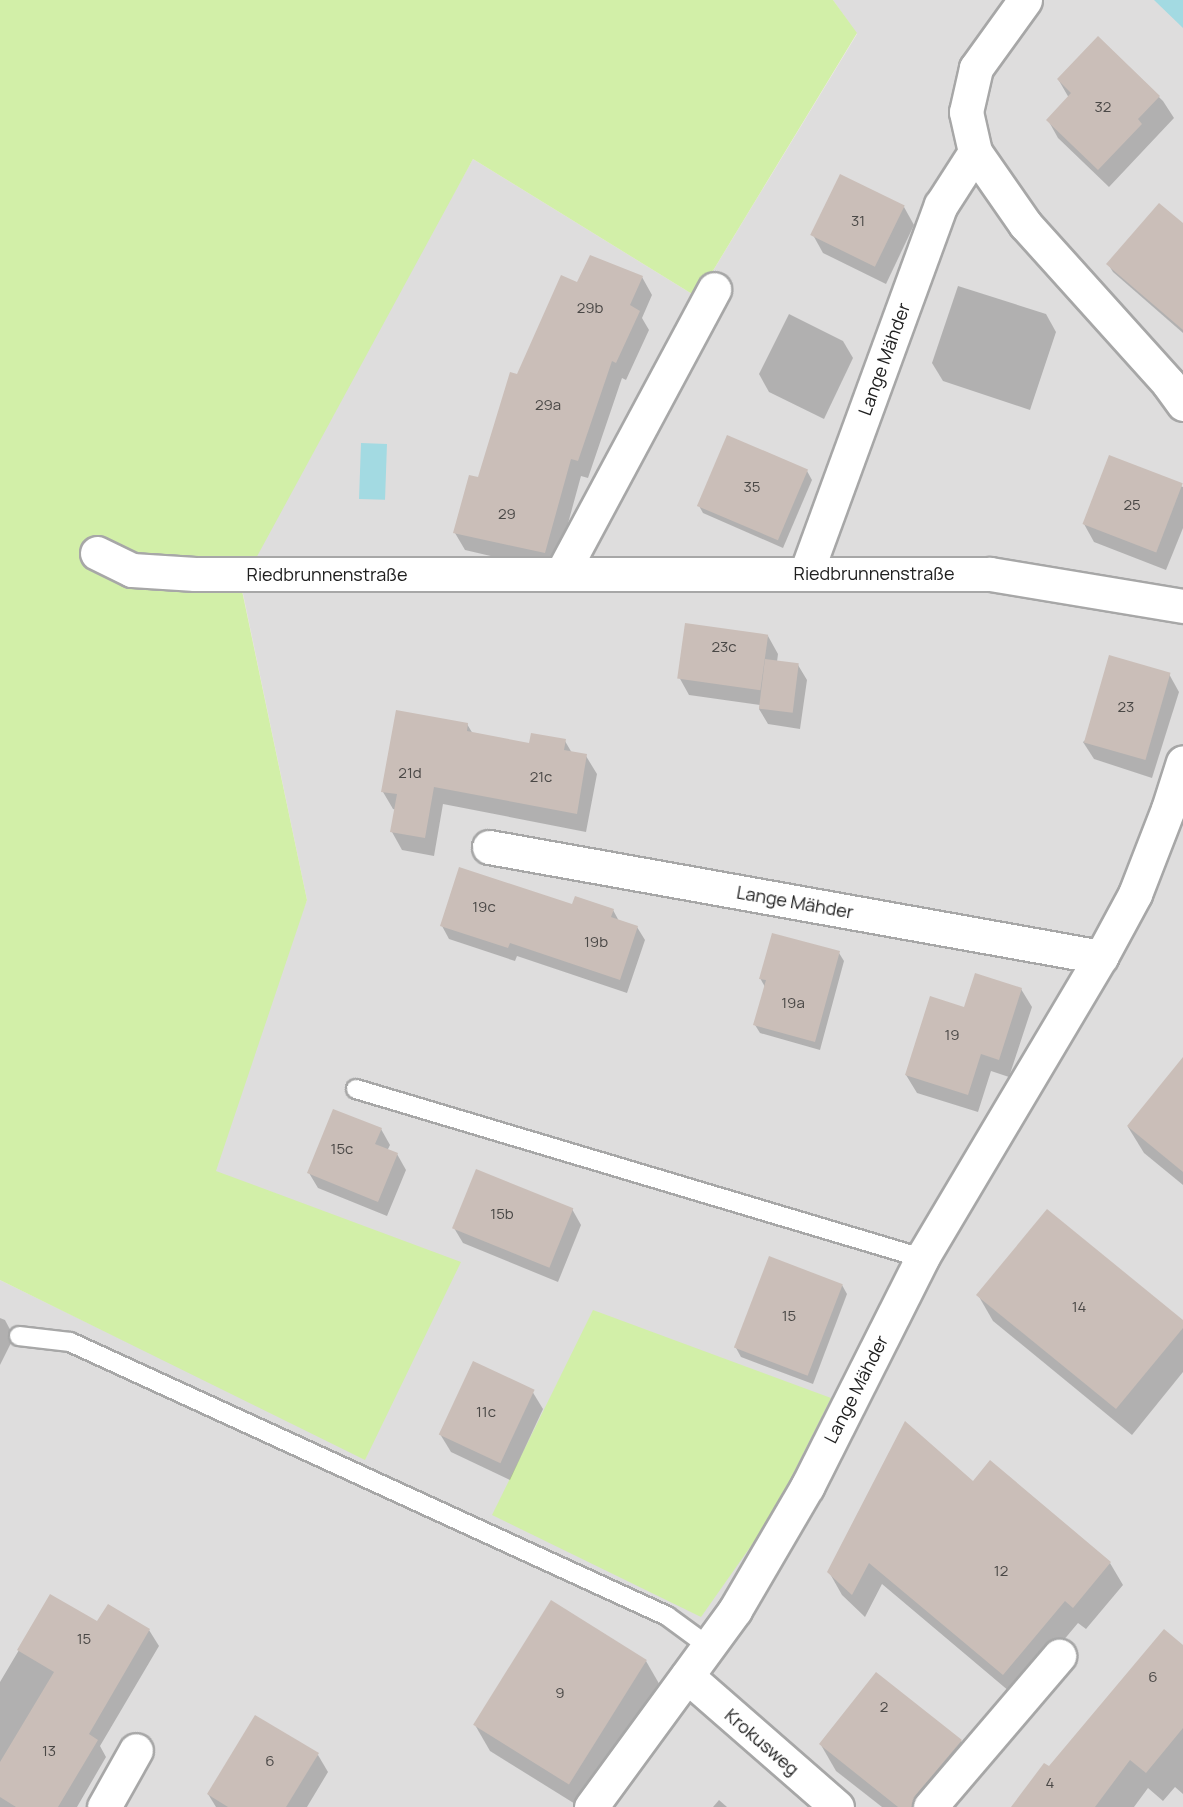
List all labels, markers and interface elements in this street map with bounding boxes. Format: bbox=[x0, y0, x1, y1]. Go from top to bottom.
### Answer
house number: 32 bbox=[1095, 98, 1111, 116]
house number: 31 bbox=[851, 212, 865, 230]
house number: 29b bbox=[577, 299, 603, 317]
street label: Lange Mähder bbox=[854, 300, 914, 418]
house number: 29a bbox=[535, 396, 561, 414]
house number: 35 bbox=[744, 478, 760, 496]
house number: 25 bbox=[1123, 496, 1141, 514]
house number: 29 bbox=[498, 505, 516, 523]
street label: Riedbrunnenstraße bbox=[794, 562, 954, 584]
street label: Riedbrunnenstraße bbox=[247, 563, 407, 585]
house number: 23c bbox=[711, 638, 737, 656]
house number: 23 bbox=[1118, 698, 1134, 716]
house number: 21d bbox=[398, 764, 422, 782]
house number: 21c bbox=[530, 768, 552, 786]
street label: Lange Mähder bbox=[735, 881, 855, 923]
house number: 19c bbox=[472, 898, 496, 916]
house number: 19b bbox=[584, 933, 608, 951]
house number: 19a bbox=[781, 994, 805, 1012]
house number: 19 bbox=[944, 1026, 960, 1044]
house number: 15c bbox=[331, 1140, 353, 1158]
house number: 15b bbox=[490, 1205, 514, 1223]
house number: 14 bbox=[1072, 1298, 1086, 1316]
house number: 15 bbox=[782, 1307, 796, 1325]
street label: Lange Mähder bbox=[820, 1331, 892, 1447]
house number: 11c bbox=[476, 1403, 496, 1421]
house number: 12 bbox=[994, 1562, 1008, 1580]
house number: 15 bbox=[77, 1630, 91, 1648]
house number: 6 bbox=[1148, 1668, 1158, 1686]
house number: 9 bbox=[555, 1684, 565, 1702]
house number: 2 bbox=[880, 1698, 888, 1716]
street label: Krokusweg bbox=[721, 1704, 803, 1780]
house number: 13 bbox=[42, 1742, 56, 1760]
house number: 6 bbox=[265, 1752, 275, 1770]
house number: 4 bbox=[1046, 1774, 1054, 1792]

